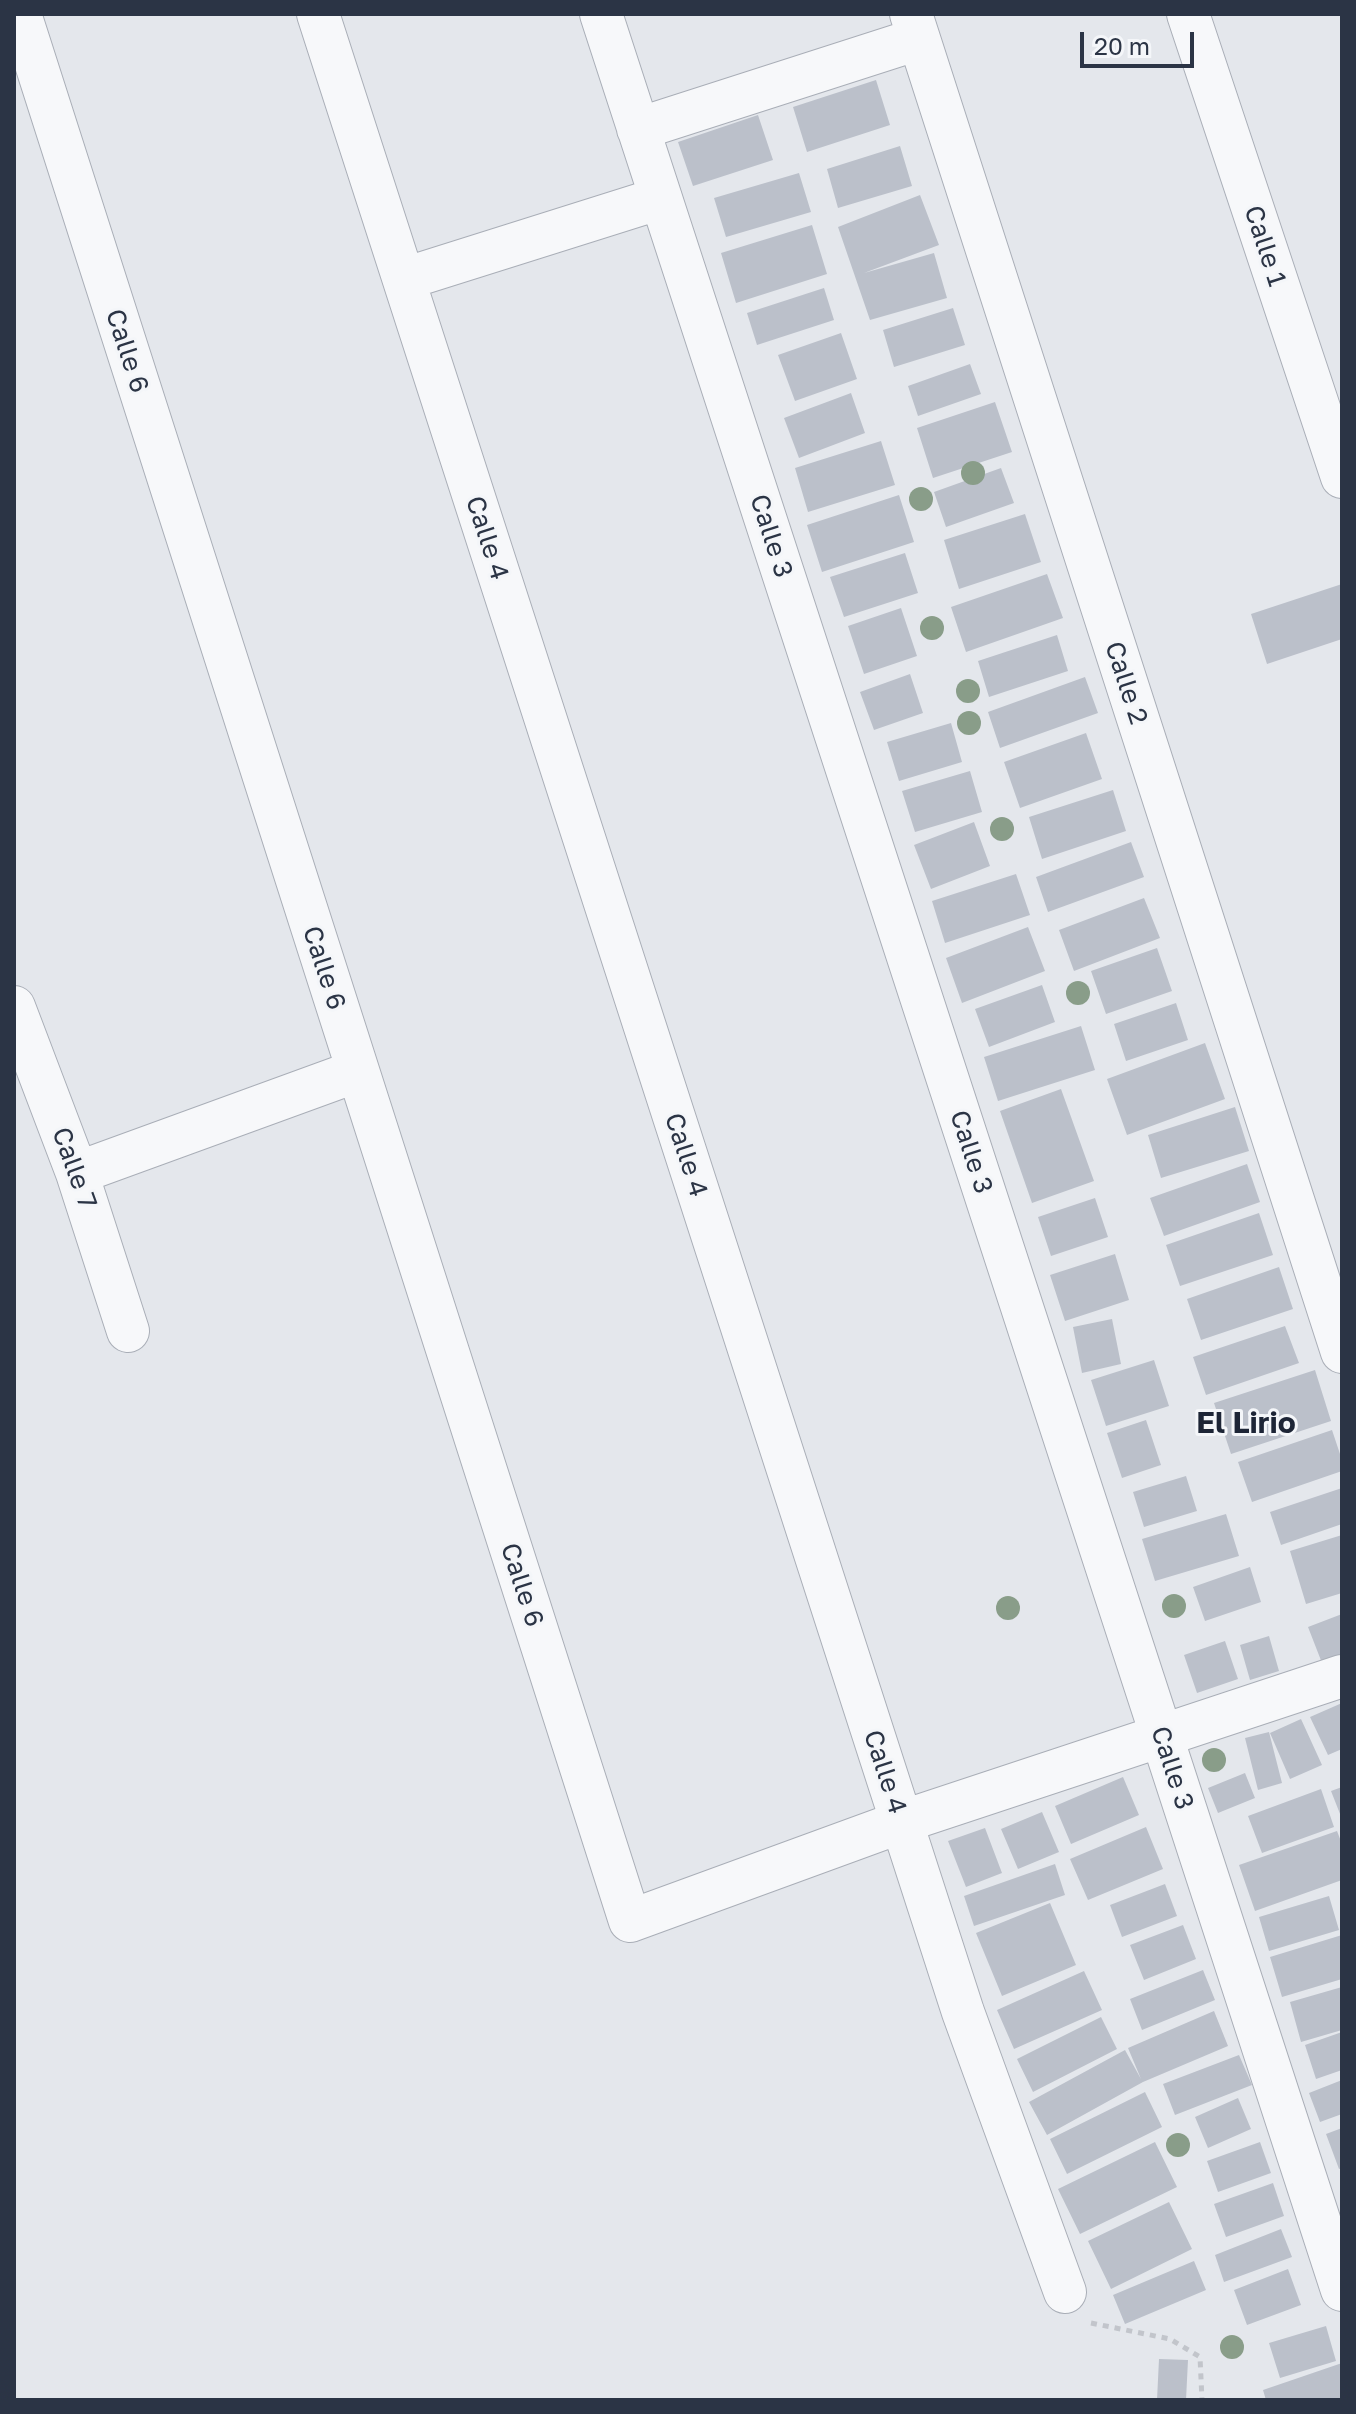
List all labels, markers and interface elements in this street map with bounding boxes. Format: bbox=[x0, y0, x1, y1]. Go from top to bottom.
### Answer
scale bar bbox=[1084, 16, 1198, 66]
text: 20 m bbox=[1094, 31, 1150, 60]
street label: Calle 1 bbox=[1237, 202, 1293, 290]
street label: Calle 6 bbox=[99, 305, 155, 397]
street label: Calle 3 bbox=[743, 491, 799, 581]
street label: Calle 4 bbox=[459, 492, 515, 584]
street label: Calle 2 bbox=[1098, 638, 1154, 728]
street label: Calle 6 bbox=[296, 922, 352, 1014]
street label: Calle 3 bbox=[943, 1107, 999, 1197]
street label: Calle 4 bbox=[658, 1109, 714, 1201]
street label: Calle 7 bbox=[45, 1123, 103, 1213]
district label: El Lirio bbox=[1196, 1405, 1296, 1441]
street label: Calle 6 bbox=[494, 1539, 550, 1631]
street label: Calle 3 bbox=[1144, 1723, 1200, 1813]
street label: Calle 4 bbox=[857, 1726, 913, 1818]

